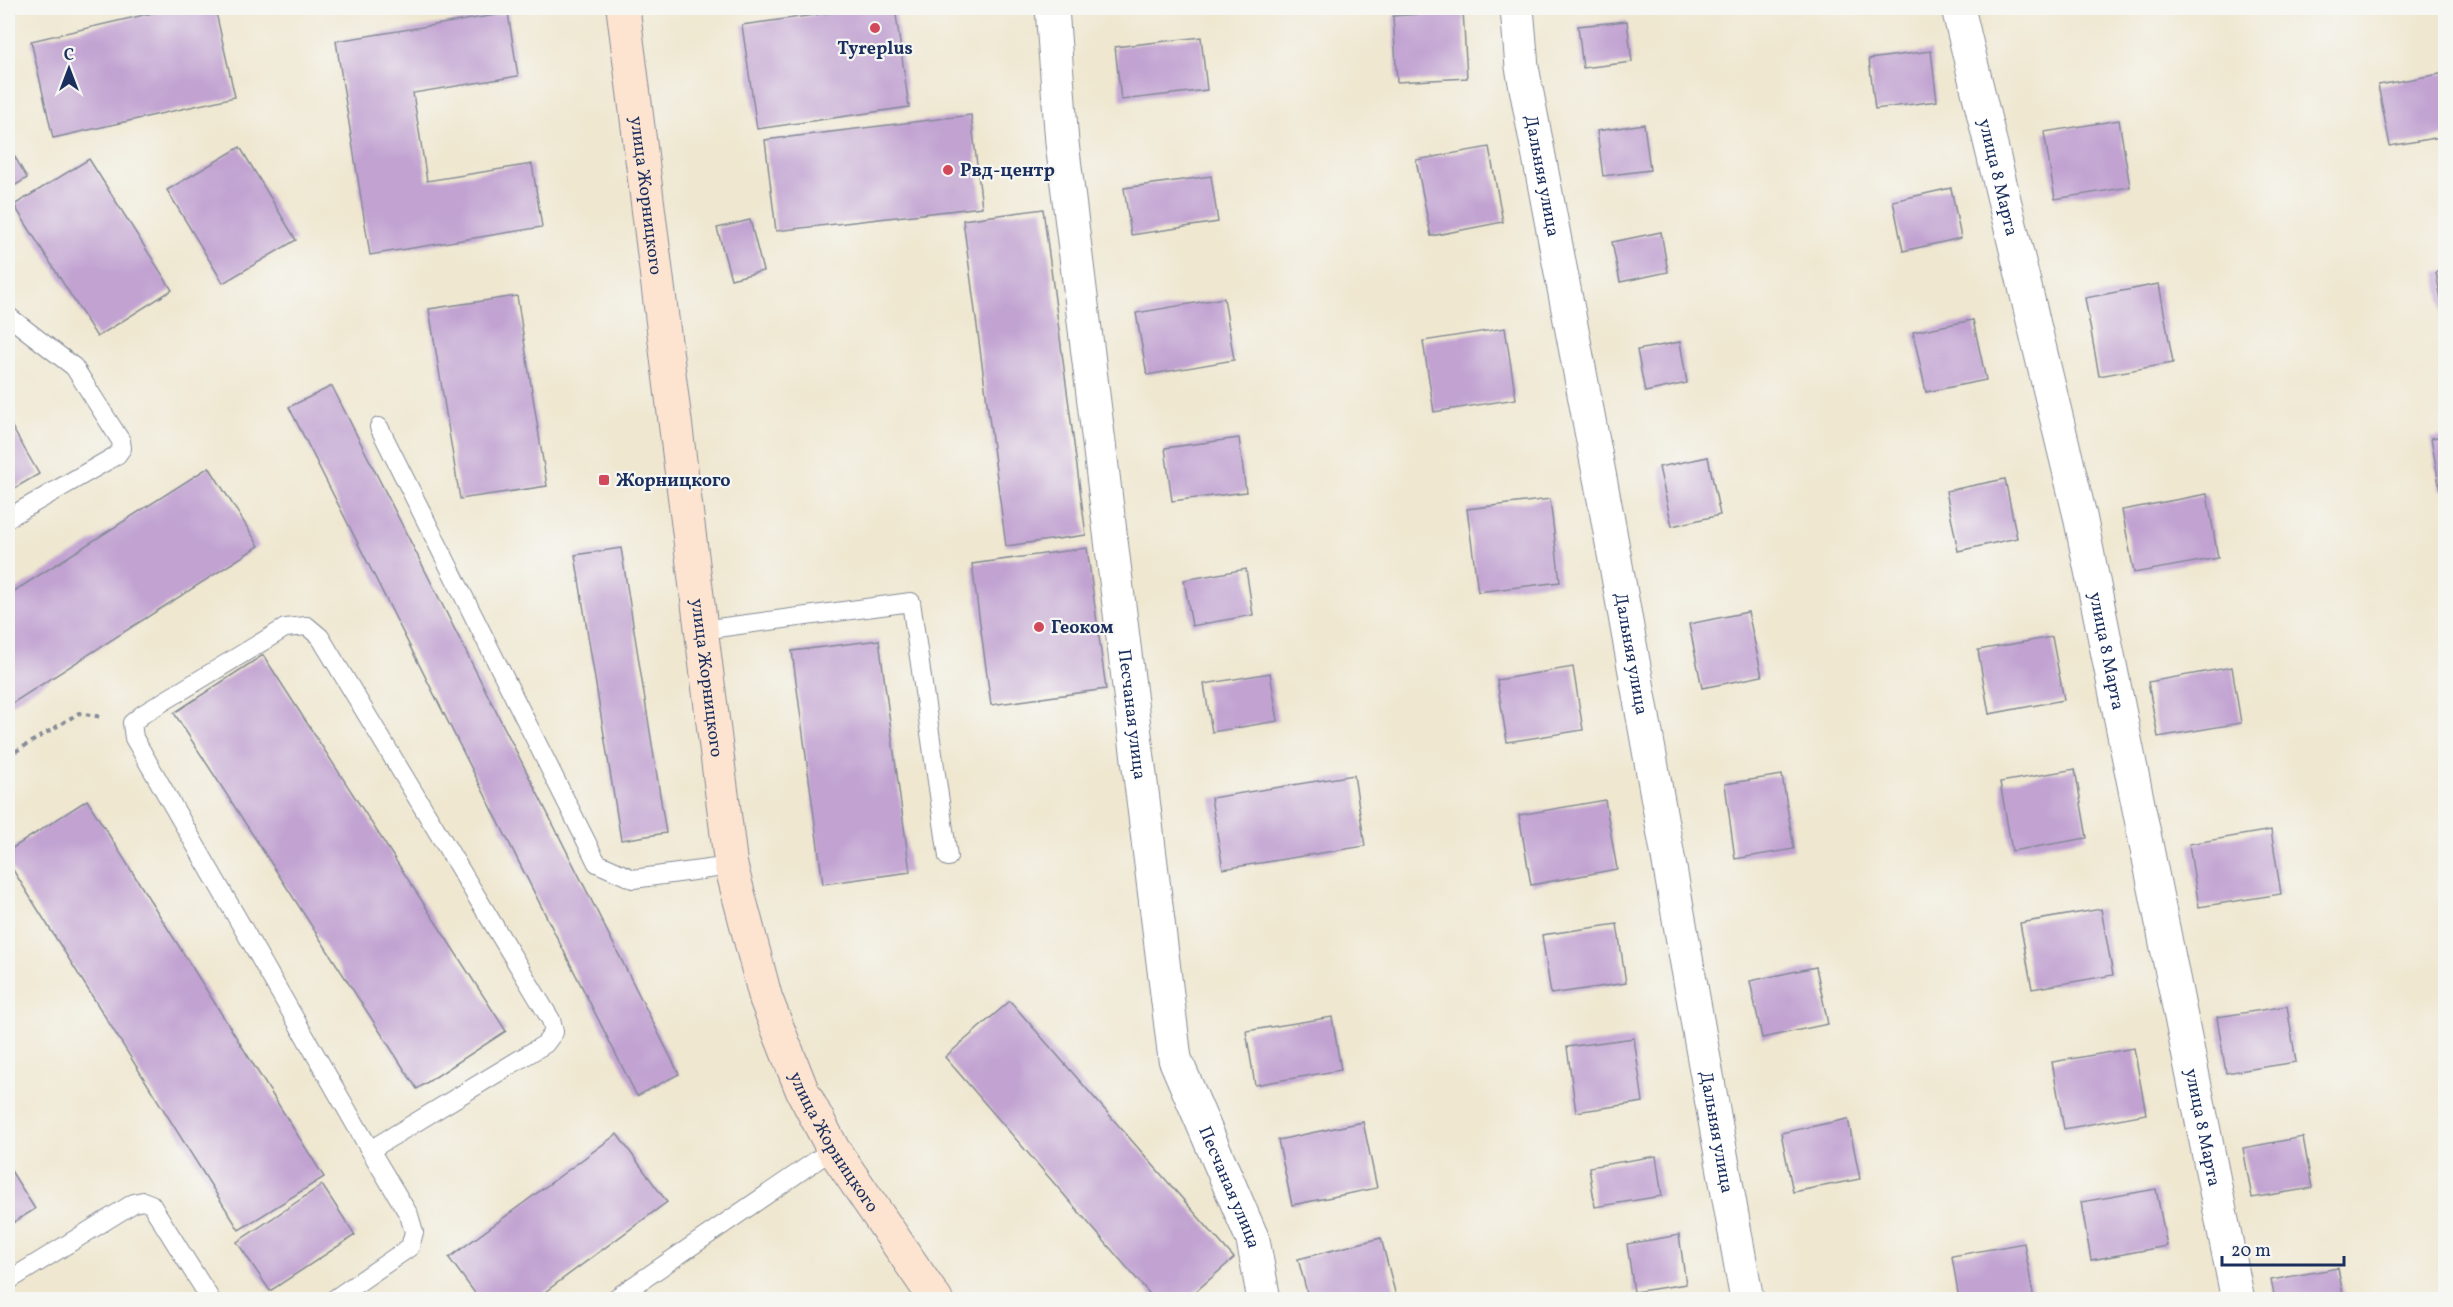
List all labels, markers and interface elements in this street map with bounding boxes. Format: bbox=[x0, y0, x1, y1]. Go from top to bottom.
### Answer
marker: Tyreplus bbox=[868, 21, 882, 35]
place label: Tyreplus bbox=[837, 37, 913, 62]
north arrow bbox=[39, 39, 99, 99]
text: С bbox=[64, 45, 74, 67]
street label: Дальняя улица bbox=[1517, 113, 1565, 239]
street label: улица Жорницкого bbox=[623, 115, 667, 277]
street label: улица 8 Марта bbox=[1971, 116, 2023, 239]
place label: Рвд-центр bbox=[960, 159, 1055, 184]
marker: Рвд-центр bbox=[941, 163, 955, 177]
place label: Жорницкого bbox=[616, 469, 731, 494]
marker: Жорницкого bbox=[597, 473, 611, 487]
street label: улица 8 Марта bbox=[2082, 590, 2130, 712]
street label: Дальняя улица bbox=[1607, 591, 1653, 717]
street label: улица Жорницкого bbox=[683, 597, 728, 759]
place label: Геоком bbox=[1051, 616, 1114, 641]
marker: Геоком bbox=[1032, 620, 1046, 634]
street label: Песчаная улица bbox=[1111, 648, 1151, 781]
street label: улица 8 Марта bbox=[2178, 1066, 2226, 1189]
street label: улица Жорницкого bbox=[782, 1068, 884, 1218]
street label: Дальняя улица bbox=[1692, 1069, 1739, 1195]
street label: Песчаная улица bbox=[1191, 1123, 1265, 1251]
scale bar bbox=[2222, 1229, 2344, 1267]
text: 20 m bbox=[2231, 1239, 2271, 1264]

